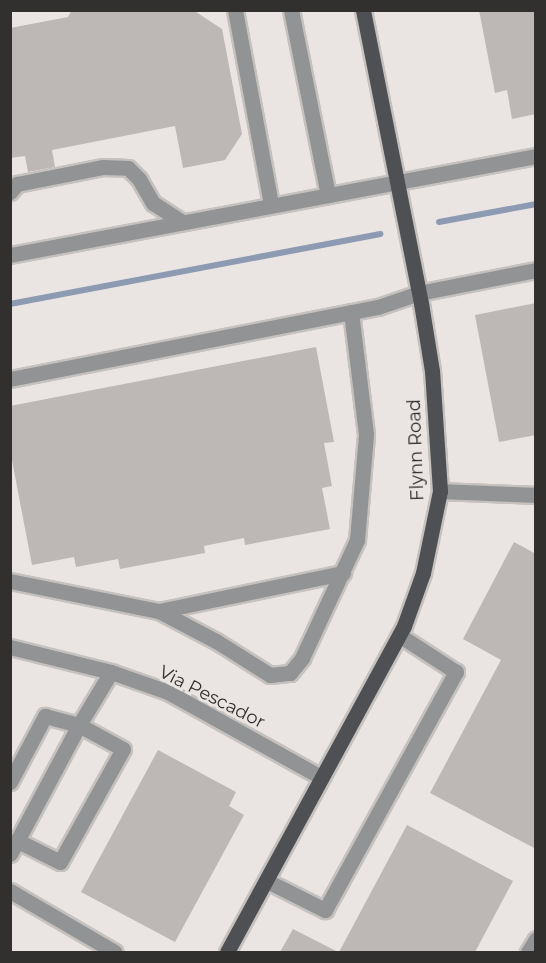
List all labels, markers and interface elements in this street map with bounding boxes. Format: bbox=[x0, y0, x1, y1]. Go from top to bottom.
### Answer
street label: Flynn Road bbox=[403, 399, 429, 501]
street label: Via Pescador bbox=[155, 661, 269, 733]

